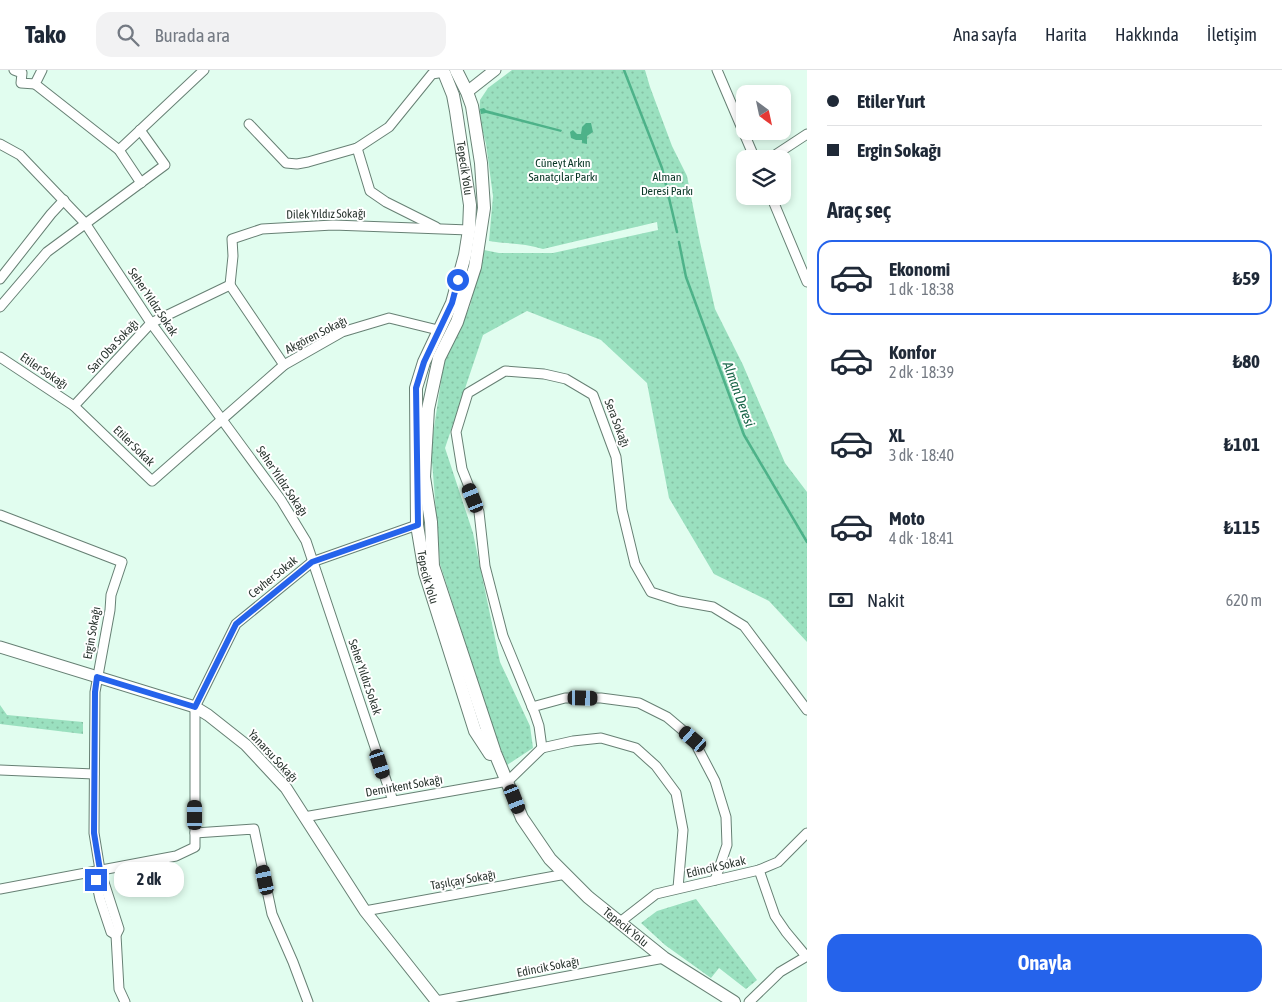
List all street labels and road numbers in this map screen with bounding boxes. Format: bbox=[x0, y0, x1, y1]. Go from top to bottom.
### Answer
street label: Tepecik Yolu bbox=[454, 140, 475, 196]
street label: Dilek Yıldız Sokağı bbox=[286, 206, 366, 222]
street label: Seher Yıldız Sokak bbox=[125, 265, 181, 339]
street label: Akgören Sokağı bbox=[283, 313, 349, 357]
street label: Sarı Oba Sokağı bbox=[85, 316, 141, 376]
street label: Etiler Sokağı bbox=[18, 350, 70, 392]
street label: Sera Sokağı bbox=[601, 397, 633, 449]
street label: Etiler Sokak bbox=[110, 423, 158, 470]
street label: Seher Yıldız Sokağı bbox=[253, 443, 311, 519]
street label: Tepecik Yolu bbox=[414, 549, 441, 606]
street label: Cevher Sokak bbox=[246, 553, 301, 601]
street label: Ergin Sokağı bbox=[80, 606, 104, 660]
street label: Seher Yıldız Sokak bbox=[346, 637, 385, 717]
street label: Yanarsu Sokağı bbox=[245, 727, 301, 785]
street label: Demirkent Sokağı bbox=[364, 772, 444, 800]
street label: Edincik Sokak bbox=[685, 853, 748, 881]
street label: Taşılçay Sokağı bbox=[429, 867, 497, 893]
street label: Tepecik Yolu bbox=[600, 905, 651, 950]
street label: Edincik Sokağı bbox=[516, 954, 580, 980]

